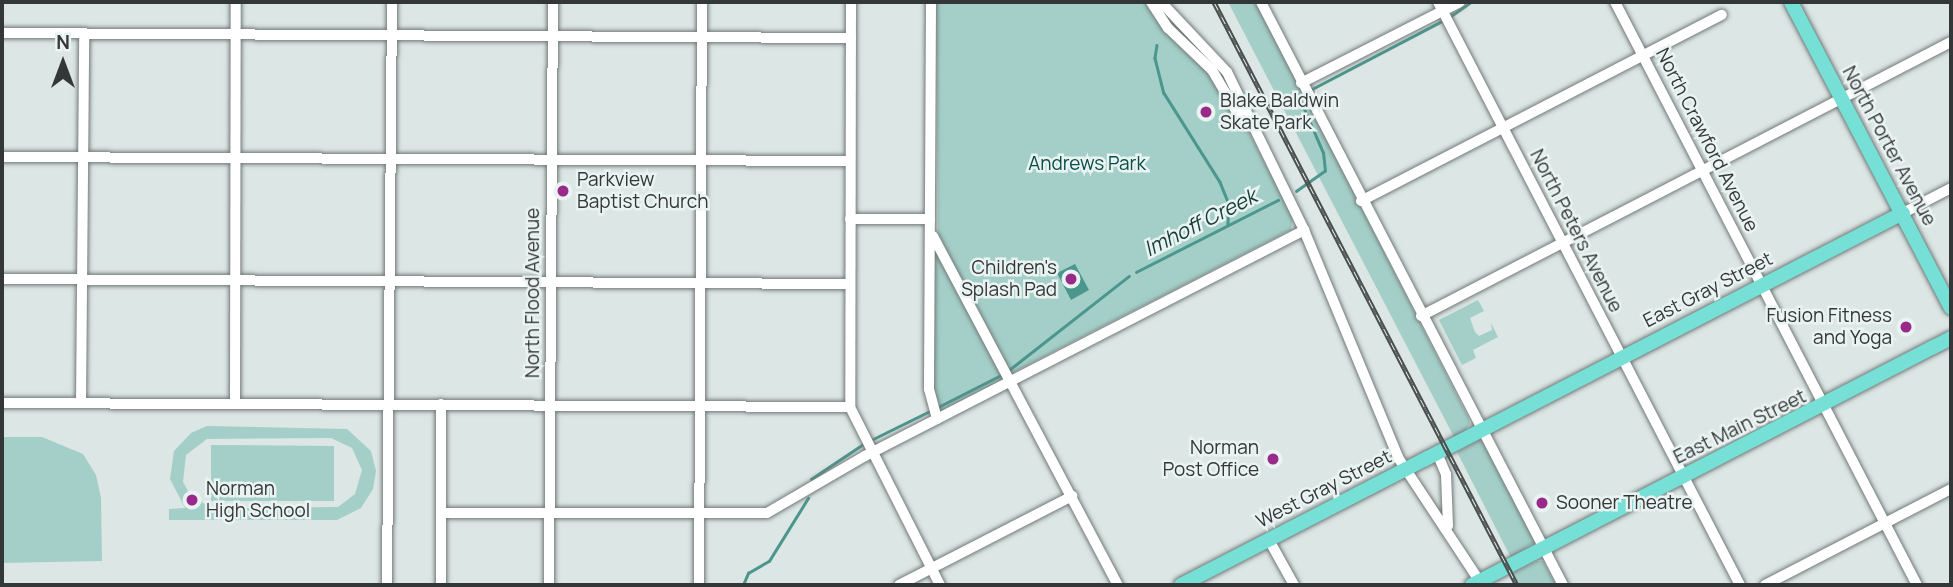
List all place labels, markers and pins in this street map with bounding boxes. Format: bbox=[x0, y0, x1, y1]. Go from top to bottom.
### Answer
place label: Blake Baldwin Skate Park bbox=[1220, 90, 1339, 134]
marker: Blake Baldwin Skate Park bbox=[1198, 104, 1214, 120]
place label: Parkview Baptist Church bbox=[577, 169, 709, 213]
marker: Parkview Baptist Church bbox=[555, 183, 571, 199]
place label: Children's Splash Pad bbox=[961, 257, 1057, 301]
marker: Children's Splash Pad bbox=[1063, 271, 1079, 287]
place label: Fusion Fitness and Yoga bbox=[1767, 305, 1892, 349]
marker: Fusion Fitness and Yoga bbox=[1898, 319, 1914, 335]
place label: Norman Post Office bbox=[1163, 437, 1259, 481]
marker: Norman Post Office bbox=[1265, 451, 1281, 467]
place label: Norman High School bbox=[206, 478, 310, 522]
marker: Norman High School bbox=[184, 492, 200, 508]
place label: Sooner Theatre bbox=[1556, 492, 1693, 514]
marker: Sooner Theatre bbox=[1534, 495, 1550, 511]

